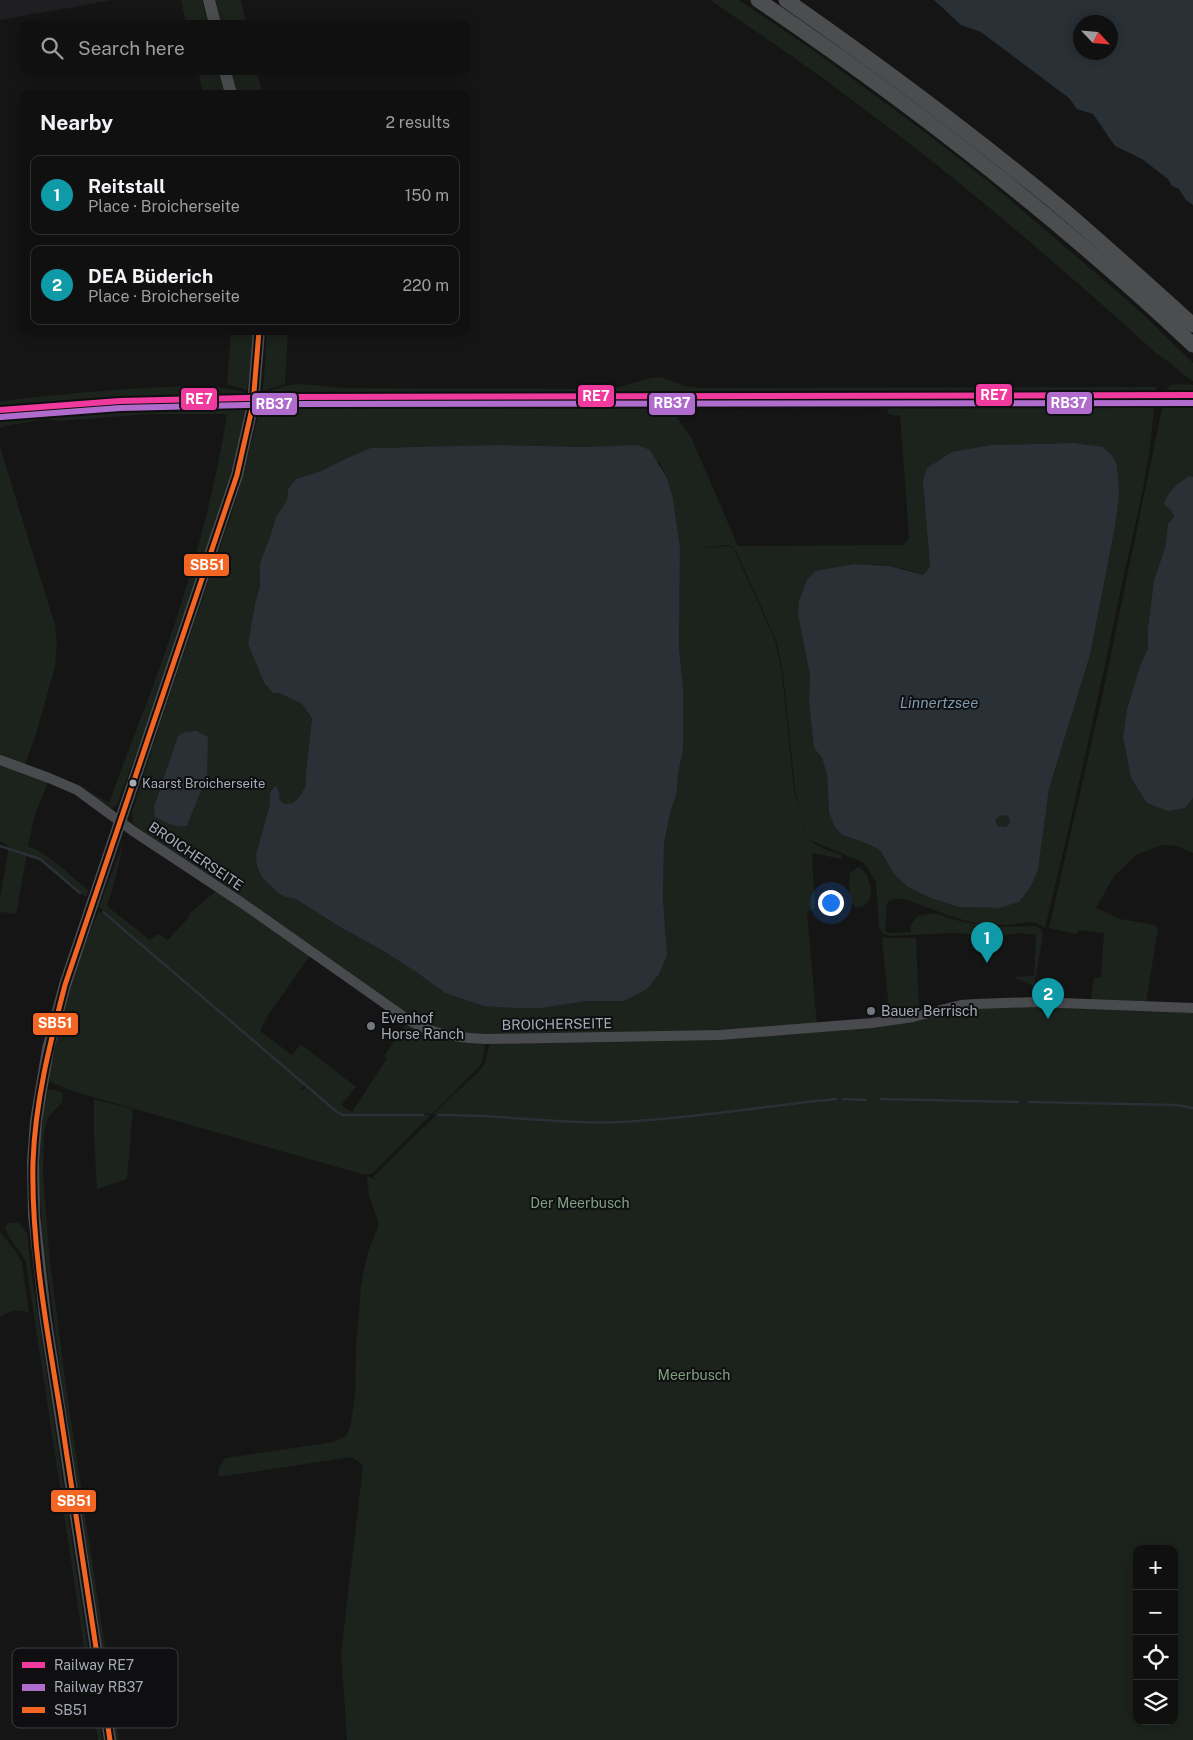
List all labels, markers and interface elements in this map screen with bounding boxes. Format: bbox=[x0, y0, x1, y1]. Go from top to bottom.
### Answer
north arrow bbox=[1073, 15, 1118, 60]
search box bbox=[20, 20, 470, 75]
icon: search bbox=[38, 34, 66, 62]
text: Search here bbox=[78, 37, 185, 59]
text: Nearby bbox=[40, 110, 113, 135]
text: 2 results bbox=[385, 113, 450, 132]
text: Reitstall bbox=[88, 175, 166, 197]
text: 1 bbox=[54, 186, 60, 205]
text: 150 m bbox=[405, 186, 449, 205]
text: Place · Broicherseite bbox=[88, 197, 240, 216]
text: DEA Büderich bbox=[88, 265, 213, 287]
text: 2 bbox=[52, 276, 62, 295]
text: 220 m bbox=[402, 276, 449, 295]
text: Place · Broicherseite bbox=[88, 287, 240, 306]
line badge: RE7 bbox=[975, 383, 1013, 407]
line badge: RE7 bbox=[577, 384, 615, 408]
line badge: RE7 bbox=[180, 387, 218, 411]
text: RE7 bbox=[980, 387, 1008, 403]
text: RE7 bbox=[582, 388, 610, 404]
text: RE7 bbox=[185, 391, 213, 407]
line badge: RB37 bbox=[1046, 391, 1093, 415]
line badge: RB37 bbox=[251, 392, 298, 416]
line badge: RB37 bbox=[648, 392, 696, 416]
text: RB37 bbox=[653, 395, 691, 411]
text: RB37 bbox=[1050, 395, 1088, 411]
text: RB37 bbox=[255, 396, 293, 412]
line badge: SB51 bbox=[183, 553, 230, 577]
text: SB51 bbox=[190, 557, 224, 573]
water label: Linnertzsee bbox=[900, 694, 978, 711]
place label: Kaarst Broicherseite bbox=[142, 776, 265, 791]
marker: Kaarst Broicherseite bbox=[128, 778, 138, 788]
street label: BROICHERSEITE bbox=[146, 818, 246, 894]
your location bbox=[818, 890, 844, 916]
pin: 1 bbox=[971, 922, 1003, 963]
pin: 2 bbox=[1032, 978, 1064, 1019]
place label: Bauer Berrisch bbox=[881, 1003, 978, 1019]
marker: Bauer Berrisch bbox=[865, 1005, 877, 1017]
place label: Evenhof Horse Ranch bbox=[381, 1010, 464, 1042]
line badge: SB51 bbox=[32, 1012, 79, 1036]
text: SB51 bbox=[38, 1015, 72, 1031]
street label: BROICHERSEITE bbox=[502, 1015, 612, 1033]
marker: Evenhof Horse Ranch bbox=[365, 1020, 377, 1032]
park label: Der Meerbusch bbox=[530, 1195, 630, 1211]
park label: Meerbusch bbox=[658, 1367, 730, 1383]
line badge: SB51 bbox=[50, 1489, 97, 1513]
text: SB51 bbox=[57, 1493, 91, 1509]
map controls bbox=[1133, 1545, 1178, 1725]
button: + bbox=[1133, 1545, 1178, 1590]
button: − bbox=[1133, 1590, 1178, 1635]
button: locate bbox=[1133, 1635, 1178, 1680]
legend bbox=[12, 1648, 178, 1728]
text: Railway RE7 bbox=[54, 1657, 134, 1673]
text: Railway RB37 bbox=[54, 1679, 144, 1695]
button: layers bbox=[1133, 1680, 1178, 1725]
text: SB51 bbox=[54, 1702, 87, 1718]

